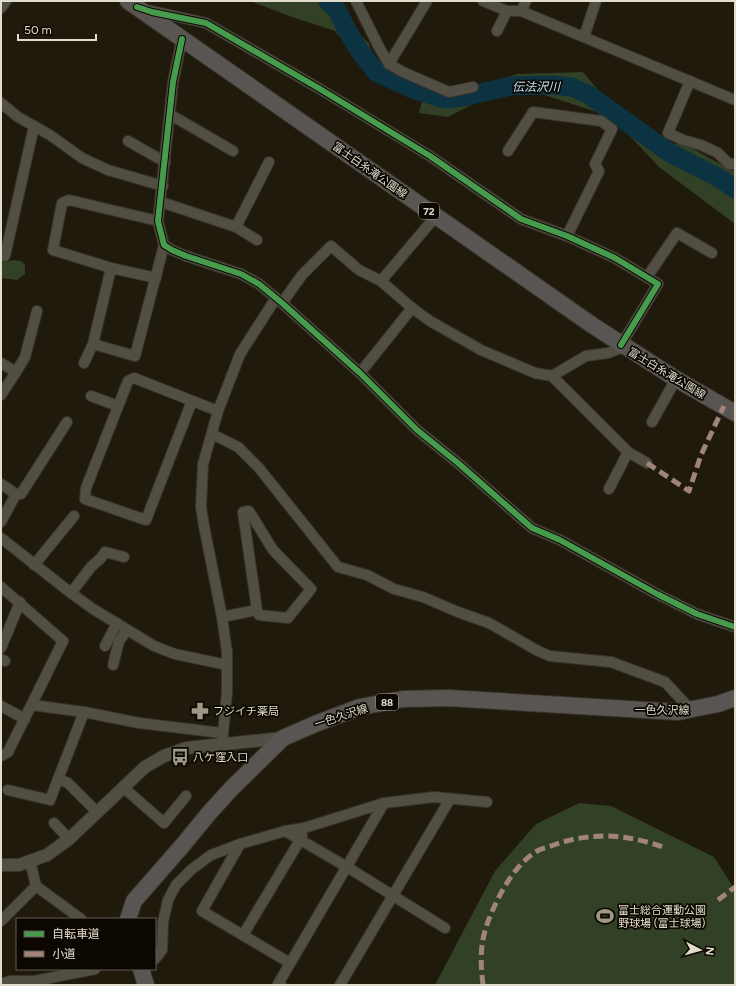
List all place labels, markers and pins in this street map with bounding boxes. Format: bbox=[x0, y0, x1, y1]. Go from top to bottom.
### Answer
pharmacy icon: フジイチ薬局 bbox=[190, 701, 210, 721]
place label: フジイチ薬局 bbox=[213, 705, 279, 718]
bus stop icon: 八ケ窪入口 bbox=[170, 747, 190, 767]
place label: 八ケ窪入口 bbox=[193, 751, 248, 764]
place label: 富士総合運動公園 野球場 (富士球場) bbox=[618, 904, 706, 930]
sports icon: 富士総合運動公園 野球場 (富士球場) bbox=[595, 906, 615, 926]

